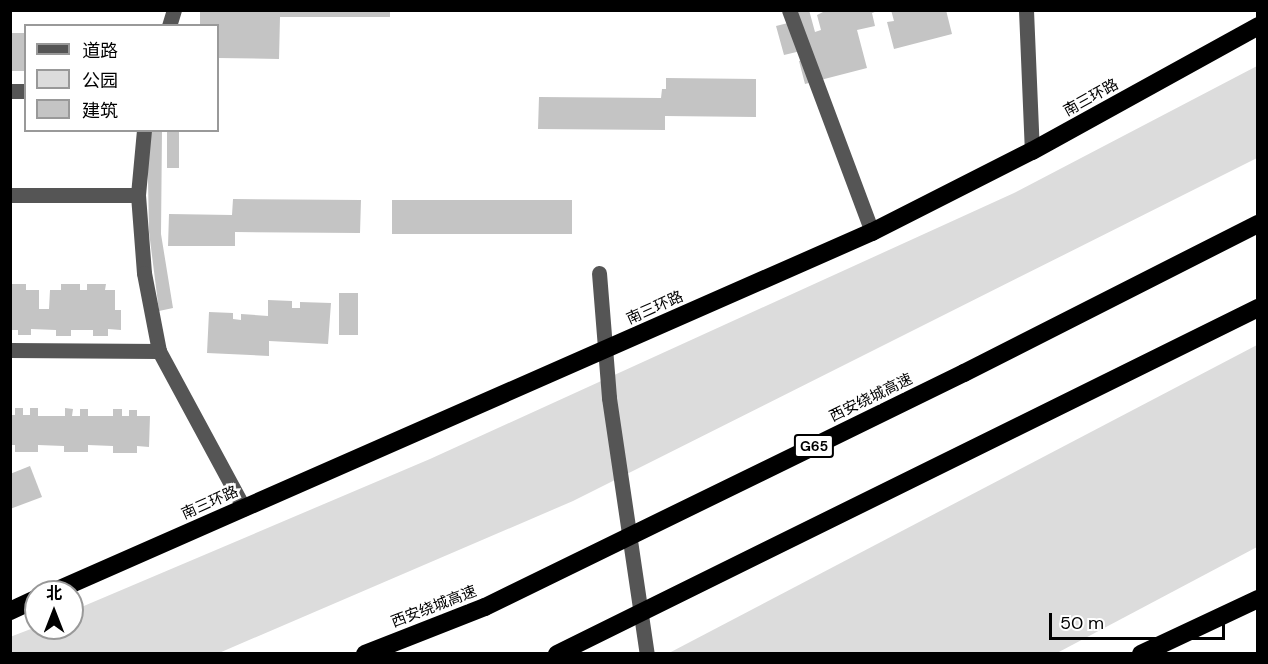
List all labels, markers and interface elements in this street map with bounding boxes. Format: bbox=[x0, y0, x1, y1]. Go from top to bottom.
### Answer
legend bbox=[24, 24, 219, 132]
text: 道路 bbox=[82, 39, 118, 63]
text: 公园 bbox=[82, 69, 118, 93]
street label: 南三环路 bbox=[1060, 76, 1122, 120]
text: 建筑 bbox=[82, 99, 118, 123]
street label: 南三环路 bbox=[624, 288, 686, 328]
street label: 西安绕城高速 bbox=[827, 370, 915, 426]
road number: G65 bbox=[793, 435, 835, 457]
street label: 南三环路 bbox=[179, 483, 241, 523]
north arrow bbox=[24, 580, 84, 640]
street label: 西安绕城高速 bbox=[389, 582, 479, 632]
text: 北 bbox=[46, 583, 62, 604]
scale bar bbox=[1052, 601, 1228, 639]
text: 50 m bbox=[1060, 611, 1104, 635]

